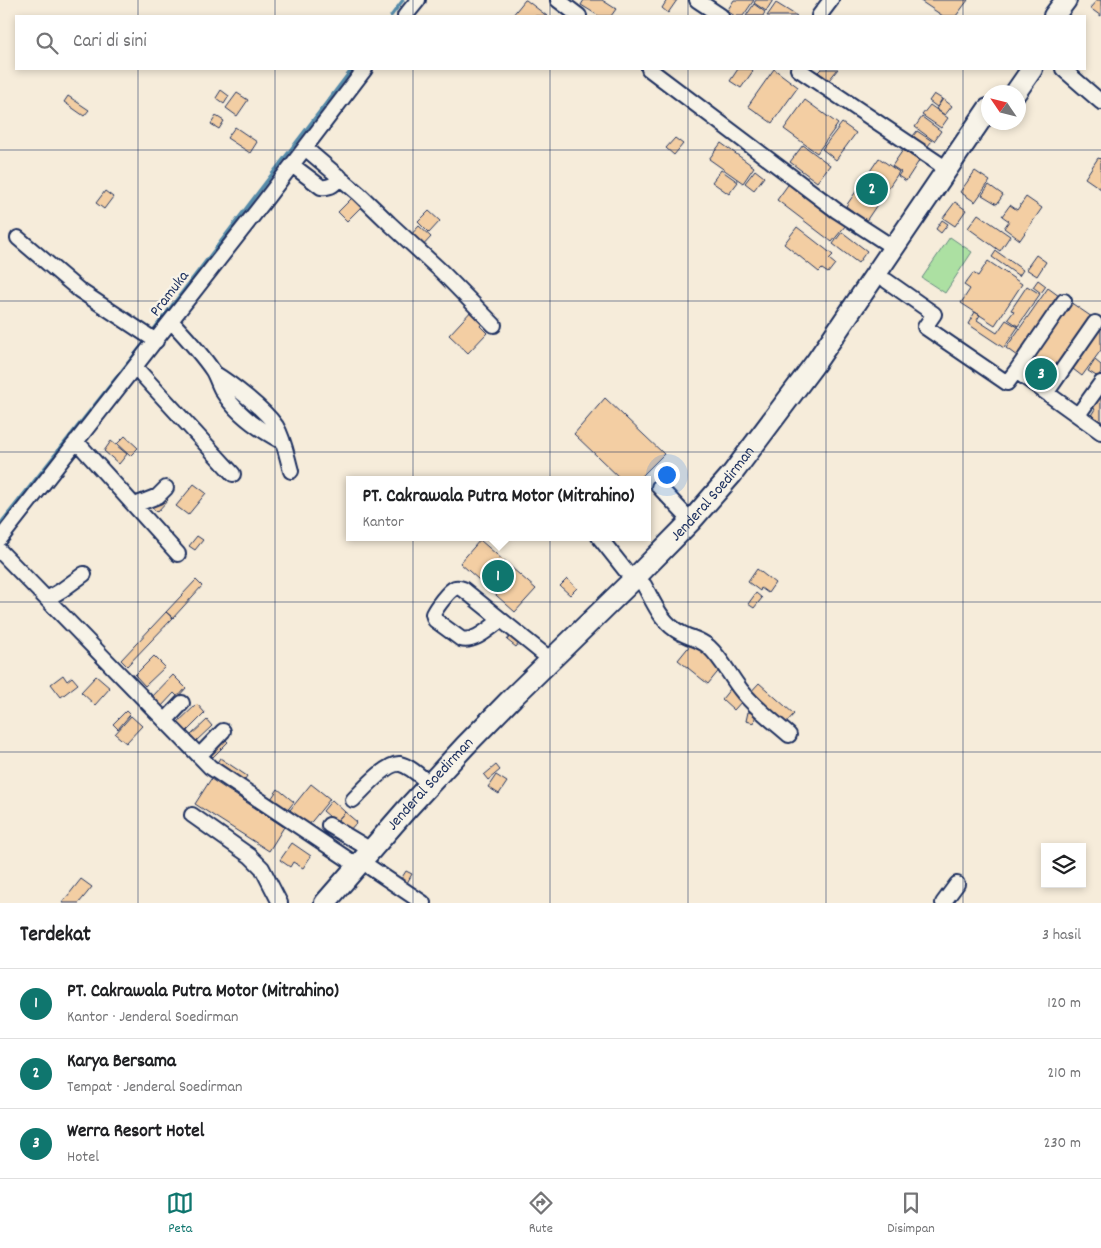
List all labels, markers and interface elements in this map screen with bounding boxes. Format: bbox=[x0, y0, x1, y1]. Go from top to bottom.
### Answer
search box bbox=[15, 15, 1086, 70]
icon: search bbox=[33, 29, 61, 57]
text: Cari di sini bbox=[73, 29, 147, 56]
north arrow bbox=[981, 85, 1026, 130]
pin: 2 bbox=[856, 170, 888, 208]
street label: Pramuka bbox=[145, 266, 196, 322]
pin: 3 bbox=[1025, 355, 1057, 393]
street label: Jenderal Soedirman bbox=[665, 442, 760, 547]
your location bbox=[654, 462, 680, 488]
popup bbox=[346, 476, 651, 541]
text: PT. Cakrawala Putra Motor (Mitrahino) bbox=[363, 484, 634, 511]
text: Kantor bbox=[363, 511, 404, 534]
pin: 1 bbox=[482, 557, 514, 595]
street label: Jenderal Soedirman bbox=[382, 732, 479, 836]
map controls bbox=[1041, 843, 1086, 888]
button: layers bbox=[1041, 843, 1086, 888]
text: Terdekat bbox=[20, 921, 91, 951]
text: 3 hasil bbox=[1042, 924, 1081, 947]
text: PT. Cakrawala Putra Motor (Mitrahino) bbox=[67, 979, 339, 1006]
text: 1 bbox=[34, 992, 38, 1015]
text: 120 m bbox=[1047, 992, 1081, 1015]
text: Kantor · Jenderal Soedirman bbox=[67, 1006, 238, 1029]
text: Karya Bersama bbox=[67, 1049, 176, 1076]
text: 2 bbox=[33, 1062, 40, 1085]
text: 210 m bbox=[1047, 1062, 1081, 1085]
text: Tempat · Jenderal Soedirman bbox=[67, 1076, 242, 1099]
text: Werra Resort Hotel bbox=[67, 1119, 204, 1146]
text: 3 bbox=[32, 1132, 40, 1155]
text: 230 m bbox=[1044, 1132, 1081, 1155]
text: Hotel bbox=[67, 1146, 99, 1169]
tab: Peta bbox=[166, 1189, 194, 1239]
tab: Rute bbox=[527, 1189, 555, 1239]
tab: Disimpan bbox=[887, 1189, 935, 1239]

